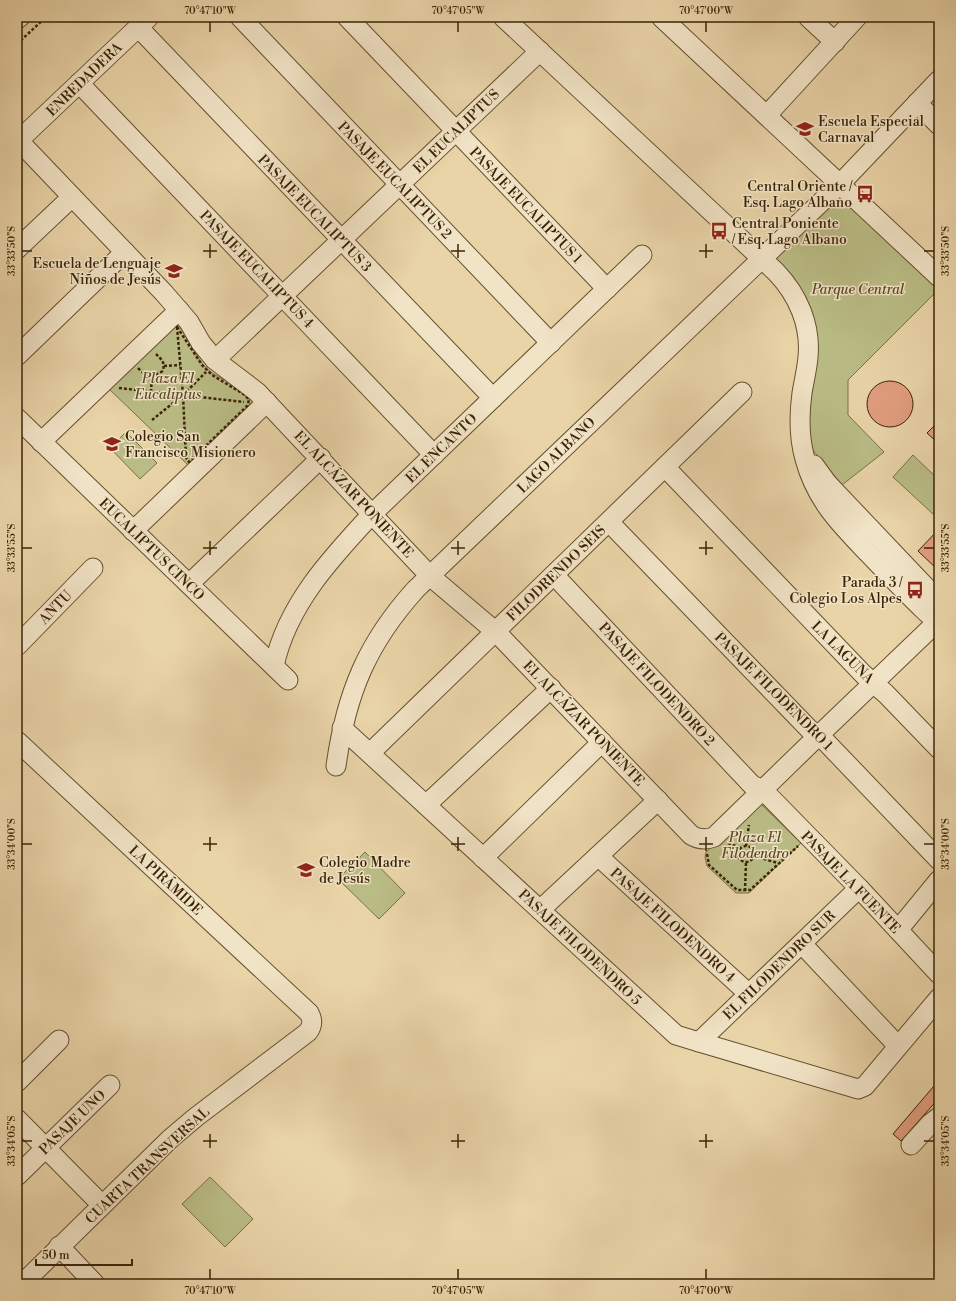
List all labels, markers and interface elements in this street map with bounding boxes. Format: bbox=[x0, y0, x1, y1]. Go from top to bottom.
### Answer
text: 70°47'10"W bbox=[184, 5, 237, 17]
text: 70°47'05"W bbox=[431, 5, 485, 17]
text: 70°47'00"W bbox=[679, 5, 734, 17]
street label: ENREDADERA bbox=[43, 39, 127, 121]
street label: EL EUCALIPTUS bbox=[410, 86, 504, 178]
place label: Escuela Especial Carnaval bbox=[818, 113, 924, 147]
street label: PASAJE EUCALIPTUS 2 bbox=[333, 118, 455, 243]
school or university icon: Escuela Especial Carnaval bbox=[795, 119, 815, 139]
street label: PASAJE EUCALIPTUS 1 bbox=[465, 144, 585, 268]
street label: PASAJE EUCALIPTUS 3 bbox=[254, 151, 375, 276]
place label: Central Oriente / Esq. Lago Albano bbox=[743, 178, 853, 212]
bus stop icon: Central Oriente / Esq. Lago Albano bbox=[855, 184, 875, 204]
street label: PASAJE EUCALIPTUS 4 bbox=[195, 207, 317, 332]
place label: Central Poniente / Esq. Lago Albano bbox=[731, 215, 847, 249]
bus stop icon: Central Poniente / Esq. Lago Albano bbox=[709, 221, 729, 241]
text: 33°33'50"S bbox=[6, 226, 18, 276]
text: 33°33'50"S bbox=[940, 226, 952, 276]
place label: Escuela de Lenguaje Niños de Jesús bbox=[32, 255, 161, 289]
school or university icon: Escuela de Lenguaje Niños de Jesús bbox=[164, 261, 184, 281]
park label: Parque Central bbox=[811, 281, 905, 299]
park label: Plaza El Eucaliptus bbox=[134, 370, 201, 404]
street label: EL ENCANTO bbox=[402, 410, 481, 487]
street label: LAGO ALBANO bbox=[514, 414, 600, 498]
street label: EL ALCÁZAR PONIENTE bbox=[290, 426, 418, 562]
place label: Colegio San Francisco Misionero bbox=[125, 428, 256, 462]
school or university icon: Colegio San Francisco Misionero bbox=[102, 434, 122, 454]
street label: EUCALIPTUS CINCO bbox=[95, 495, 208, 605]
street label: FILODRENDO SEIS bbox=[503, 522, 610, 626]
text: 33°33'55"S bbox=[6, 523, 18, 572]
text: 33°33'55"S bbox=[940, 523, 952, 572]
place label: Parada 3 / Colegio Los Alpes bbox=[789, 574, 903, 608]
bus stop icon: Parada 3 / Colegio Los Alpes bbox=[905, 580, 925, 600]
street label: ANTU bbox=[35, 586, 77, 629]
street label: LA LAGUNA bbox=[807, 618, 878, 688]
street label: PASAJE FILODENDRO 2 bbox=[594, 619, 718, 750]
street label: PASAJE FILODENDRO 1 bbox=[710, 629, 836, 755]
street label: EL ALCÁZAR PONIENTE bbox=[519, 656, 649, 790]
text: 33°34'00"S bbox=[6, 818, 18, 870]
text: 33°34'00"S bbox=[940, 818, 952, 870]
street label: PASAJE LA FUENTE bbox=[797, 828, 904, 938]
park label: Plaza El Filodendro bbox=[721, 829, 789, 863]
street label: LA PIRÁMIDE bbox=[125, 840, 207, 920]
place label: Colegio Madre de Jesús bbox=[319, 854, 411, 888]
school or university icon: Colegio Madre de Jesús bbox=[296, 860, 316, 880]
street label: PASAJE FILODENDRO 4 bbox=[606, 865, 739, 987]
street label: PASAJE FILODENDRO 5 bbox=[514, 886, 645, 1010]
street label: EL FILODENDRO SUR bbox=[720, 907, 840, 1024]
street label: PASAJE UNO bbox=[36, 1086, 110, 1159]
street label: CUARTA TRANSVERSAL bbox=[82, 1103, 214, 1228]
text: 33°34'05"S bbox=[6, 1116, 18, 1166]
text: 33°34'05"S bbox=[940, 1116, 952, 1166]
scale bar bbox=[36, 1241, 132, 1267]
text: 50 m bbox=[42, 1248, 70, 1263]
text: 70°47'10"W bbox=[184, 1285, 237, 1297]
text: 70°47'05"W bbox=[431, 1285, 485, 1297]
text: 70°47'00"W bbox=[679, 1285, 734, 1297]

